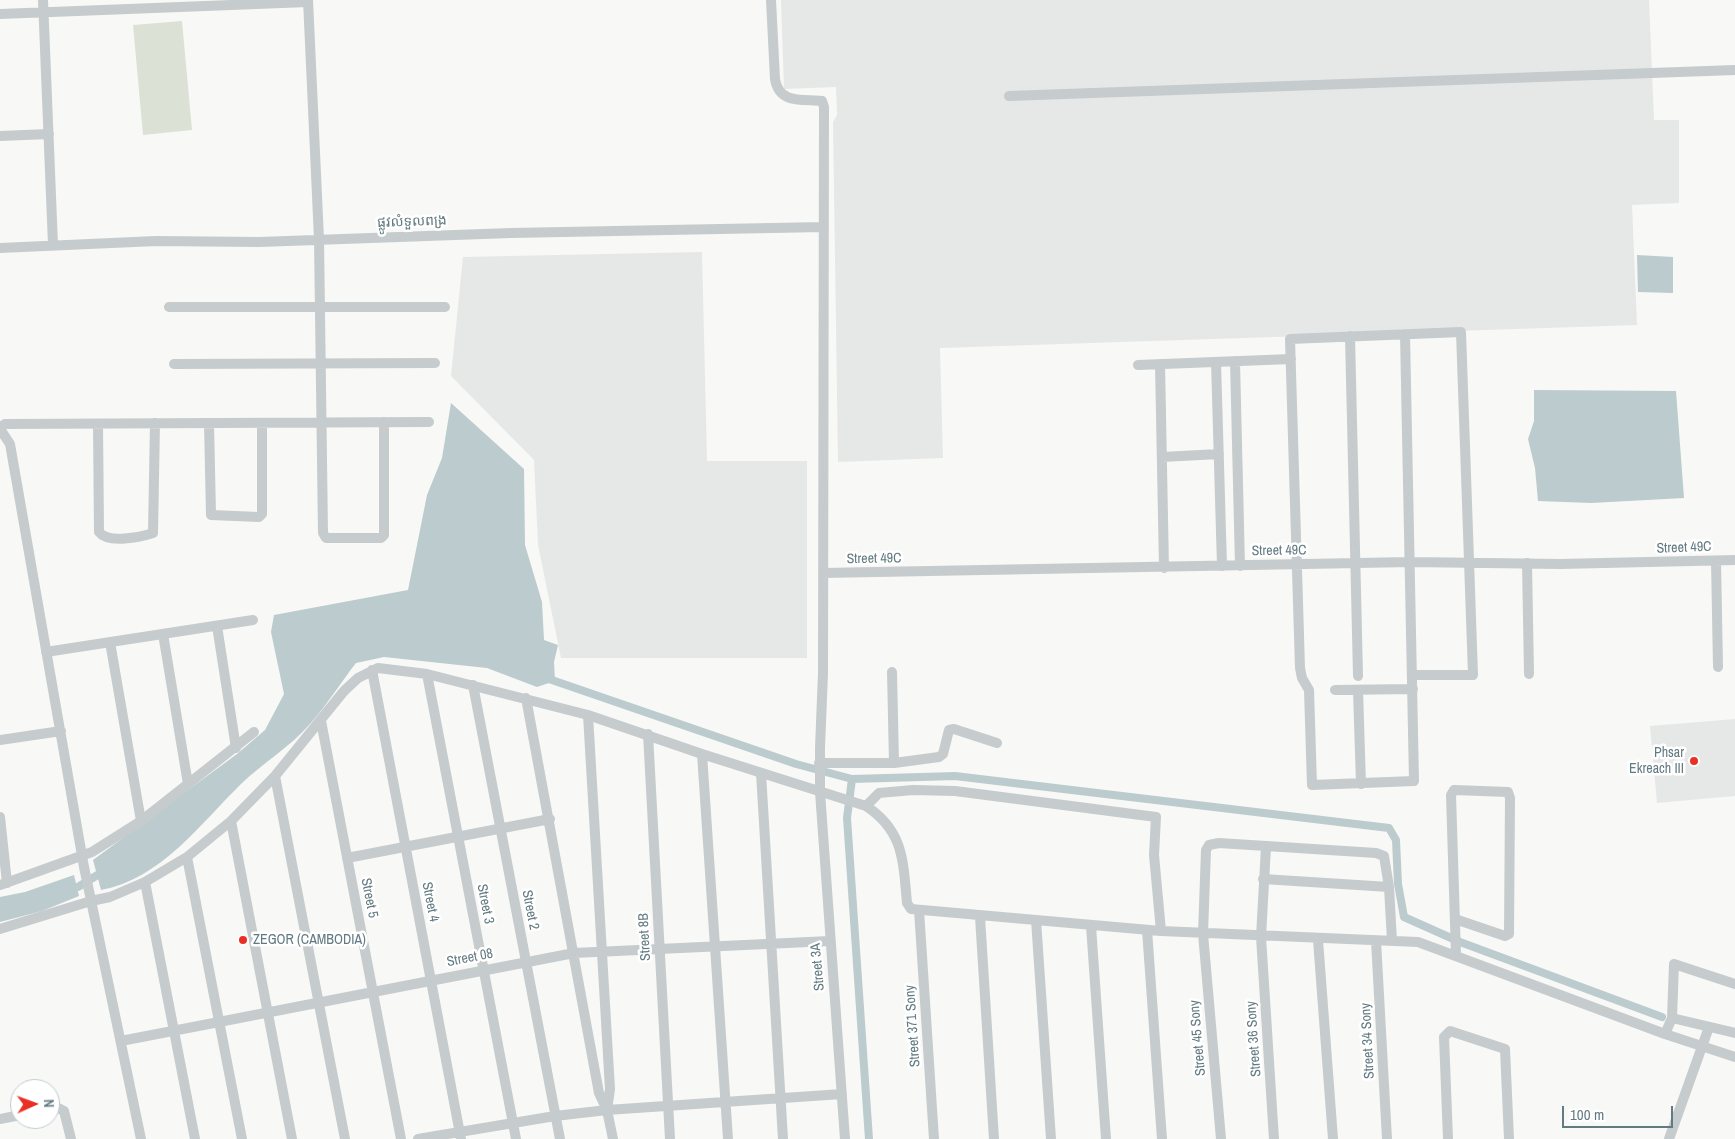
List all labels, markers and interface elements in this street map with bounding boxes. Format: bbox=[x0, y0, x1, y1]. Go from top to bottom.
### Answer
street label: ផ្លូវលំទួលពង្រ bbox=[377, 212, 447, 232]
street label: Street 49C bbox=[1656, 539, 1712, 557]
street label: Street 49C bbox=[1251, 542, 1307, 560]
street label: Street 49C bbox=[846, 550, 902, 568]
place label: Phsar Ekreach III bbox=[1629, 745, 1684, 778]
marker: Phsar Ekreach III bbox=[1688, 755, 1700, 767]
street label: Street 5 bbox=[357, 877, 381, 919]
street label: Street 4 bbox=[418, 881, 442, 923]
street label: Street 3 bbox=[473, 883, 497, 925]
street label: Street 2 bbox=[518, 889, 542, 931]
street label: Street 8B bbox=[635, 913, 655, 961]
place label: ZEGOR (CAMBODIA) bbox=[253, 932, 366, 948]
marker: ZEGOR (CAMBODIA) bbox=[237, 934, 249, 946]
street label: Street 3A bbox=[808, 942, 828, 992]
street label: Street 08 bbox=[446, 945, 494, 971]
street label: Street 371 Sony bbox=[902, 984, 924, 1068]
street label: Street 45 Sony bbox=[1186, 999, 1210, 1077]
street label: Street 36 Sony bbox=[1243, 1001, 1265, 1077]
street label: Street 34 Sony bbox=[1358, 1003, 1378, 1079]
north arrow bbox=[10, 1079, 60, 1129]
scale bar bbox=[1565, 1096, 1676, 1128]
text: N bbox=[40, 1099, 58, 1108]
text: 100 m bbox=[1570, 1104, 1604, 1125]

